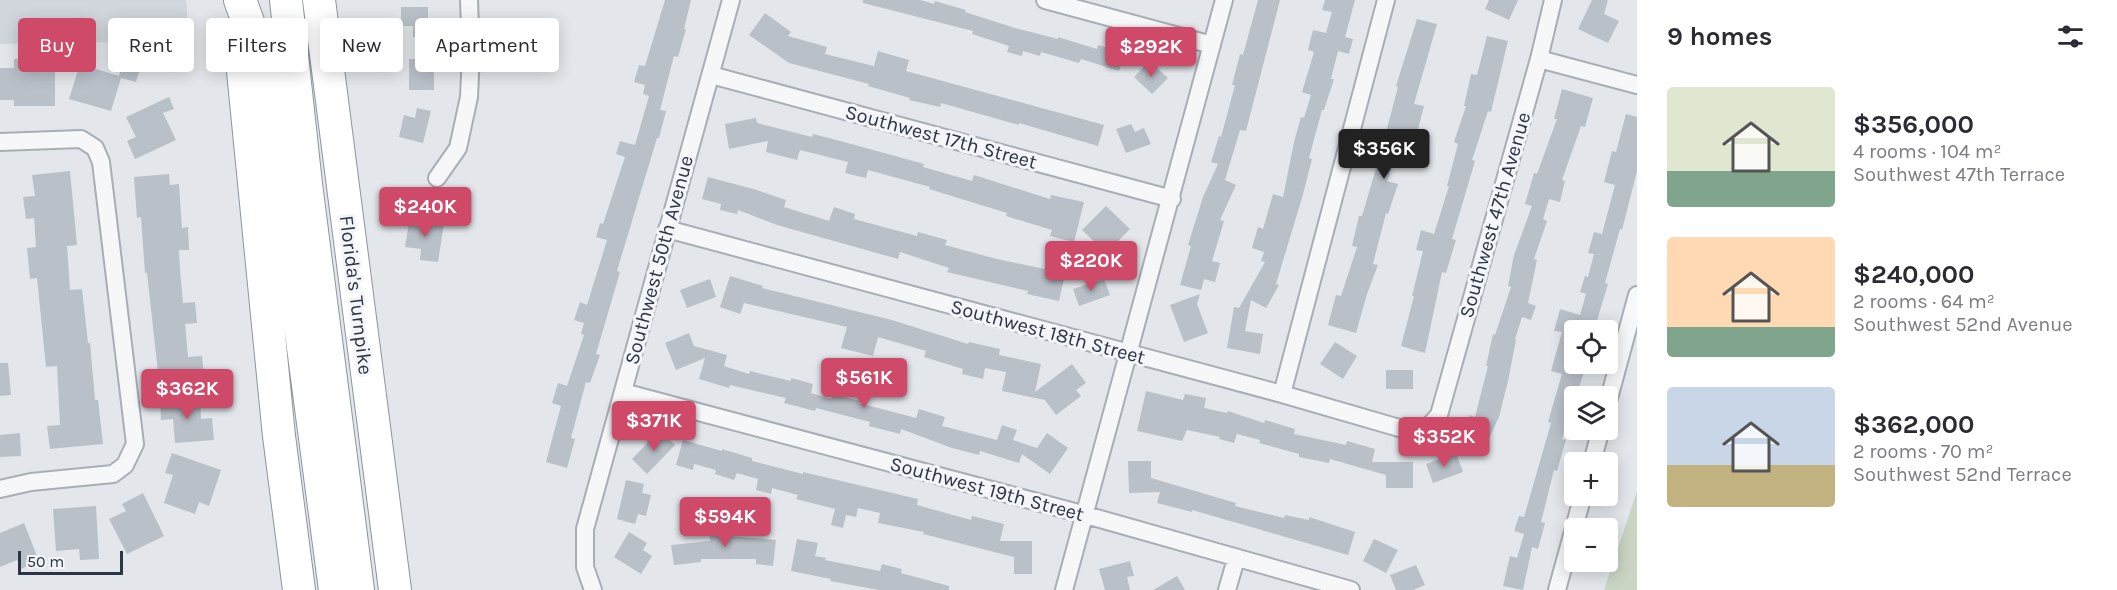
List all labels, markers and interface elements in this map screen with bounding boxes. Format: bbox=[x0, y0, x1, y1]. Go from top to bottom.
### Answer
chip: Buy bbox=[18, 18, 96, 72]
chip: Rent bbox=[108, 18, 194, 72]
chip: Filters bbox=[206, 18, 308, 72]
chip: New bbox=[320, 18, 403, 72]
chip: Apartment bbox=[415, 18, 559, 72]
icon: filters bbox=[2054, 20, 2087, 53]
text: 9 homes bbox=[1667, 21, 1773, 52]
pin: $292K bbox=[1109, 27, 1193, 78]
text: $292K bbox=[1119, 35, 1183, 58]
street label: Southwest 17th Street bbox=[843, 100, 1040, 174]
street label: Southwest 47th Avenue bbox=[1455, 109, 1535, 321]
text: $356,000 bbox=[1853, 109, 1974, 140]
icon: home bbox=[1715, 111, 1787, 183]
pin: $356K bbox=[1342, 129, 1426, 180]
text: $356K bbox=[1352, 137, 1416, 160]
text: 4 rooms · 104 m² bbox=[1853, 140, 2001, 163]
street label: Southwest 50th Avenue bbox=[620, 153, 698, 367]
text: Southwest 47th Terrace bbox=[1853, 163, 2065, 186]
pin: $240K bbox=[383, 187, 467, 238]
text: $240K bbox=[393, 195, 457, 218]
street label: Florida's Turnpike bbox=[335, 214, 377, 376]
pin: $220K bbox=[1049, 241, 1133, 292]
text: $220K bbox=[1059, 249, 1123, 272]
text: $240,000 bbox=[1853, 259, 1974, 290]
icon: home bbox=[1715, 261, 1787, 333]
text: 2 rooms · 64 m² bbox=[1853, 290, 1995, 313]
street label: Southwest 18th Street bbox=[948, 295, 1148, 369]
text: Southwest 52nd Avenue bbox=[1853, 313, 2073, 336]
map controls bbox=[1564, 320, 1618, 572]
button: locate bbox=[1564, 320, 1618, 374]
pin: $561K bbox=[822, 358, 906, 409]
text: $561K bbox=[835, 366, 893, 389]
pin: $362K bbox=[145, 369, 229, 420]
text: $362K bbox=[155, 377, 219, 400]
button: layers bbox=[1564, 386, 1618, 440]
pin: $371K bbox=[612, 401, 696, 452]
text: $371K bbox=[626, 409, 682, 432]
text: $362,000 bbox=[1853, 409, 1975, 440]
icon: home bbox=[1715, 411, 1787, 483]
pin: $352K bbox=[1402, 417, 1486, 468]
text: $352K bbox=[1412, 425, 1476, 448]
text: 2 rooms · 70 m² bbox=[1853, 440, 1993, 463]
street label: Southwest 19th Street bbox=[888, 452, 1087, 526]
button: + bbox=[1564, 452, 1618, 506]
text: Southwest 52nd Terrace bbox=[1853, 463, 2072, 486]
pin: $594K bbox=[683, 497, 767, 548]
text: $594K bbox=[694, 505, 756, 528]
button: − bbox=[1564, 518, 1618, 572]
scale bar bbox=[18, 548, 123, 576]
text: 50 m bbox=[27, 552, 64, 571]

